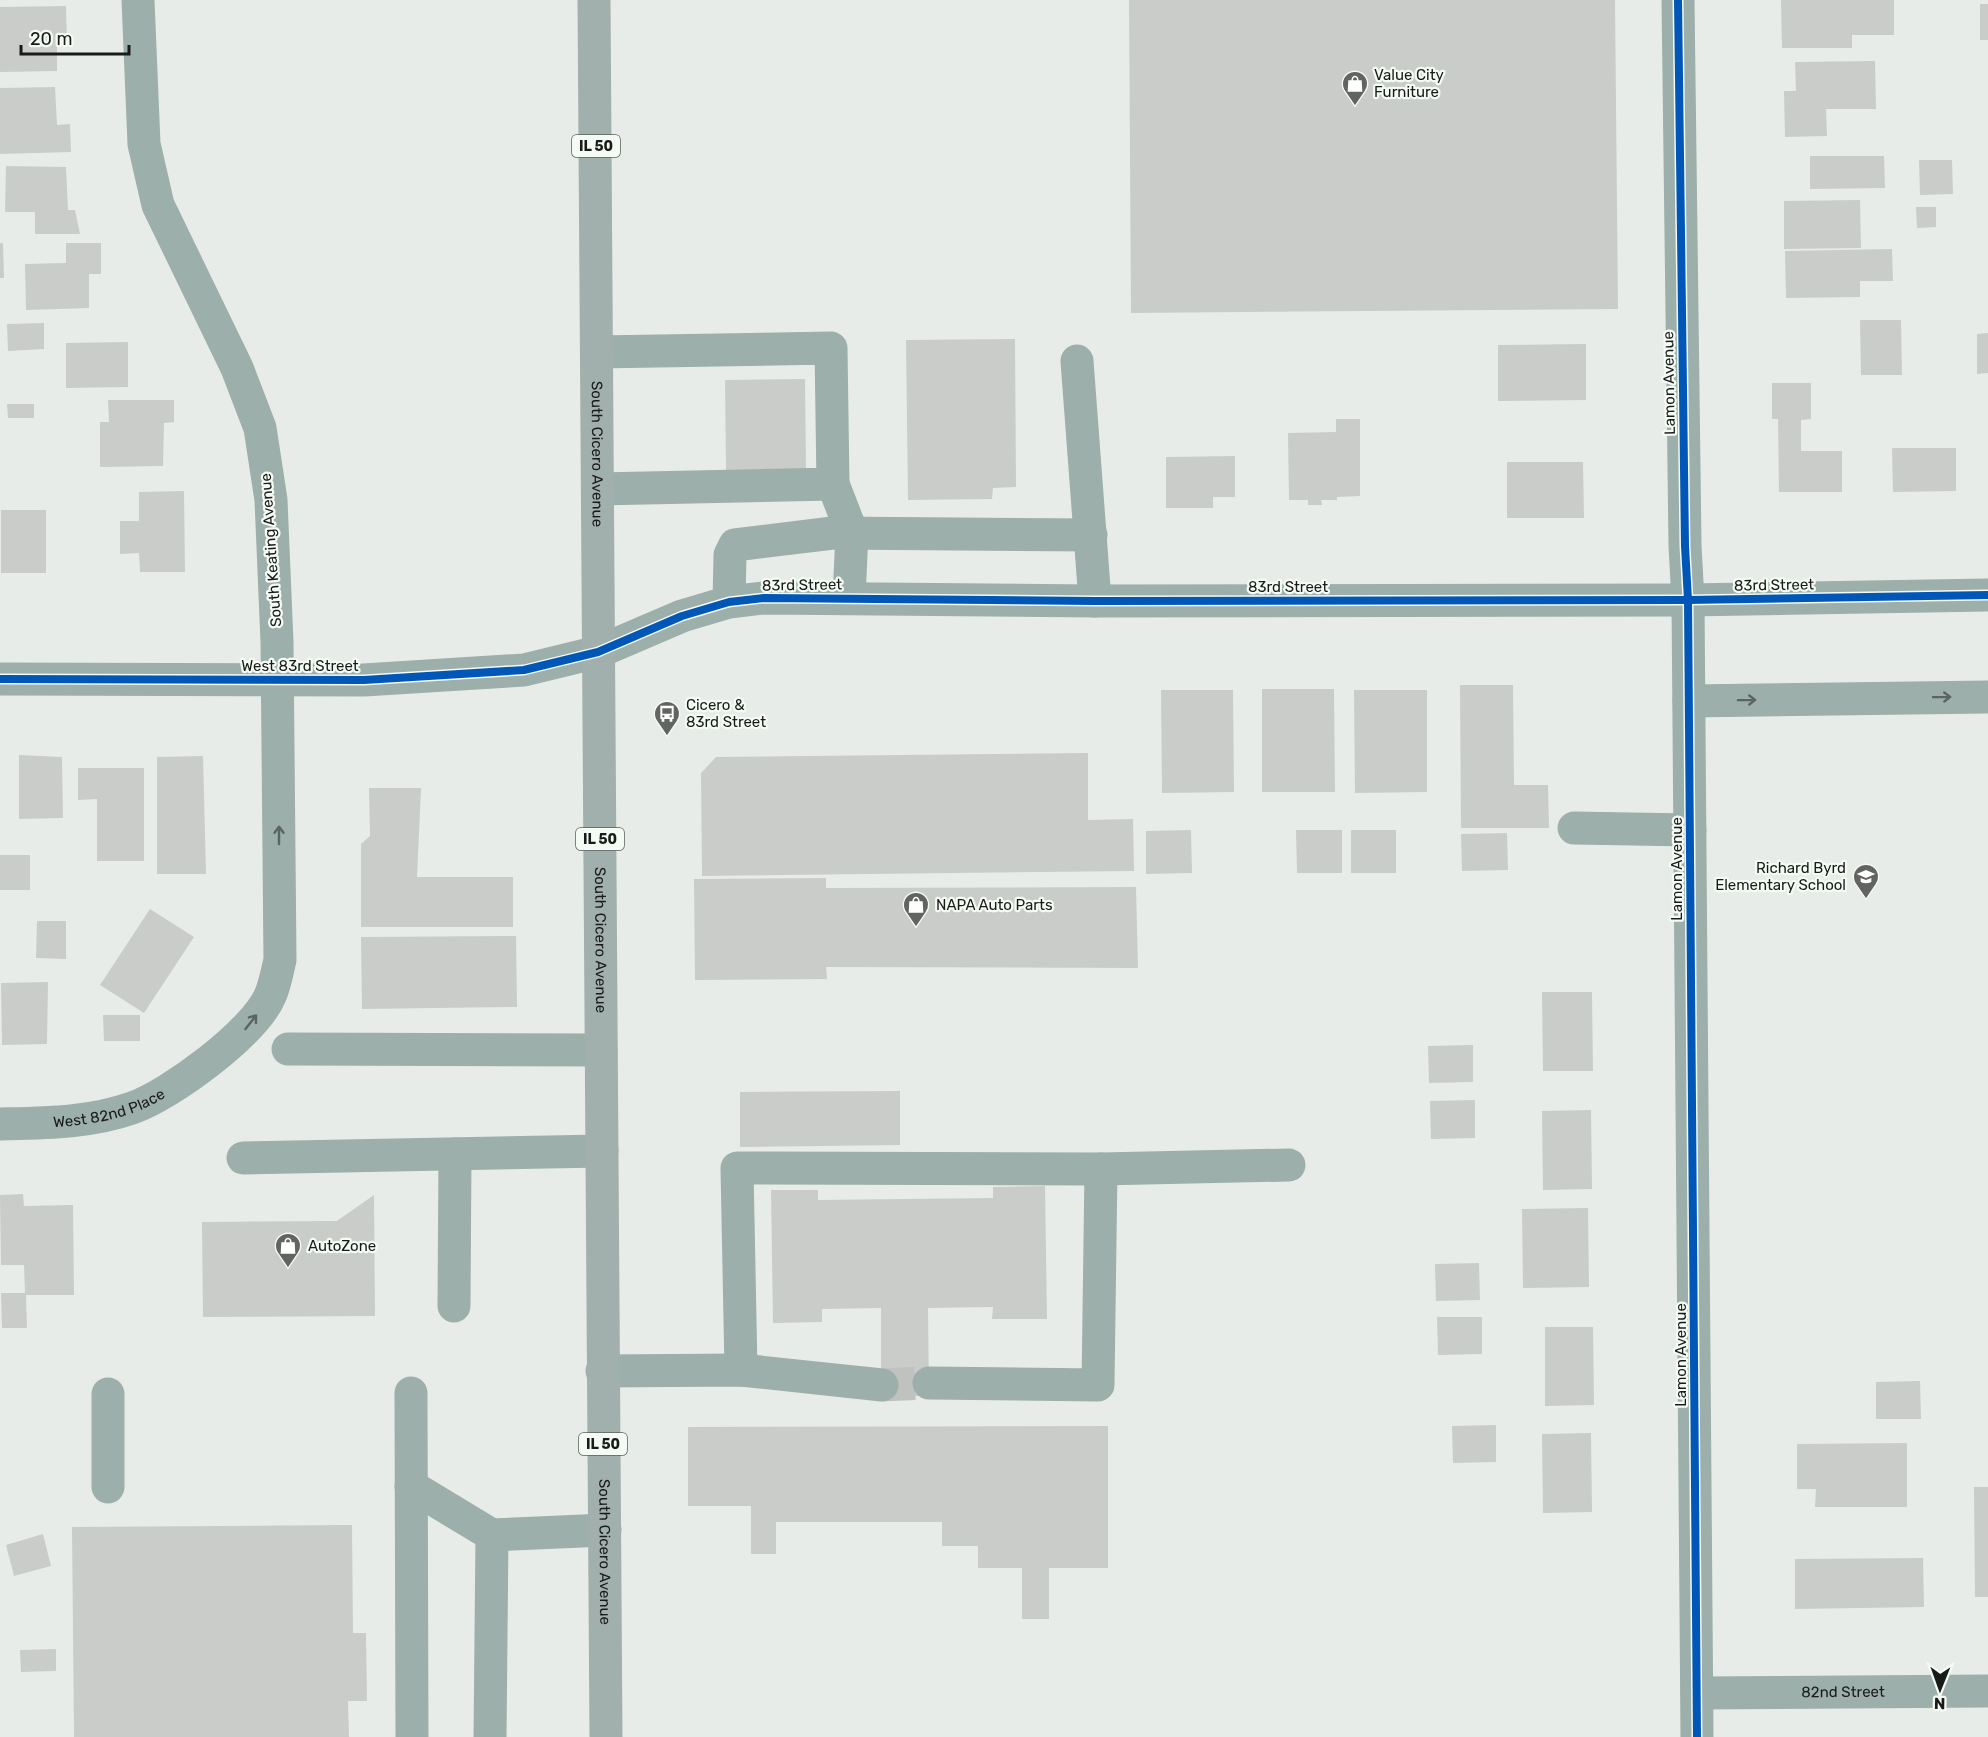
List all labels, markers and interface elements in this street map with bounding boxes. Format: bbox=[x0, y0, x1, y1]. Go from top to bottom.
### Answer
scale bar bbox=[21, 18, 129, 56]
text: 20 m bbox=[30, 28, 72, 50]
place label: Value City Furniture bbox=[1374, 66, 1444, 101]
shop icon: Value City Furniture bbox=[1340, 69, 1370, 107]
road number: IL 50 bbox=[572, 135, 620, 157]
street label: Lamon Avenue bbox=[1659, 331, 1679, 435]
street label: South Cicero Avenue bbox=[588, 381, 607, 527]
street label: South Keating Avenue bbox=[257, 472, 285, 628]
street label: 83rd Street bbox=[762, 575, 842, 595]
street label: 83rd Street bbox=[1734, 575, 1814, 595]
street label: 83rd Street bbox=[1248, 578, 1328, 596]
street label: West 83rd Street bbox=[241, 657, 359, 675]
one-way arrow bbox=[1932, 692, 1952, 703]
one-way arrow bbox=[1737, 694, 1757, 706]
place label: Cicero & 83rd Street bbox=[686, 696, 766, 731]
bus stop icon: Cicero & 83rd Street bbox=[652, 699, 682, 737]
street label: Lamon Avenue bbox=[1668, 817, 1686, 921]
one-way arrow bbox=[273, 825, 285, 845]
road number: IL 50 bbox=[576, 828, 624, 850]
place label: Richard Byrd Elementary School bbox=[1715, 859, 1846, 894]
school or university icon: Richard Byrd Elementary School bbox=[1851, 862, 1881, 900]
street label: South Cicero Avenue bbox=[591, 867, 610, 1013]
shop icon: NAPA Auto Parts bbox=[901, 890, 931, 928]
place label: NAPA Auto Parts bbox=[936, 896, 1053, 914]
one-way arrow bbox=[244, 1014, 257, 1030]
street label: West 82nd Place bbox=[52, 1085, 168, 1131]
shop icon: AutoZone bbox=[273, 1231, 303, 1269]
place label: AutoZone bbox=[308, 1237, 376, 1255]
street label: Lamon Avenue bbox=[1672, 1303, 1690, 1407]
road number: IL 50 bbox=[579, 1433, 627, 1455]
street label: South Cicero Avenue bbox=[595, 1479, 614, 1625]
north arrow bbox=[1910, 1659, 1970, 1719]
street label: 82nd Street bbox=[1801, 1683, 1885, 1701]
text: N bbox=[1934, 1694, 1946, 1713]

